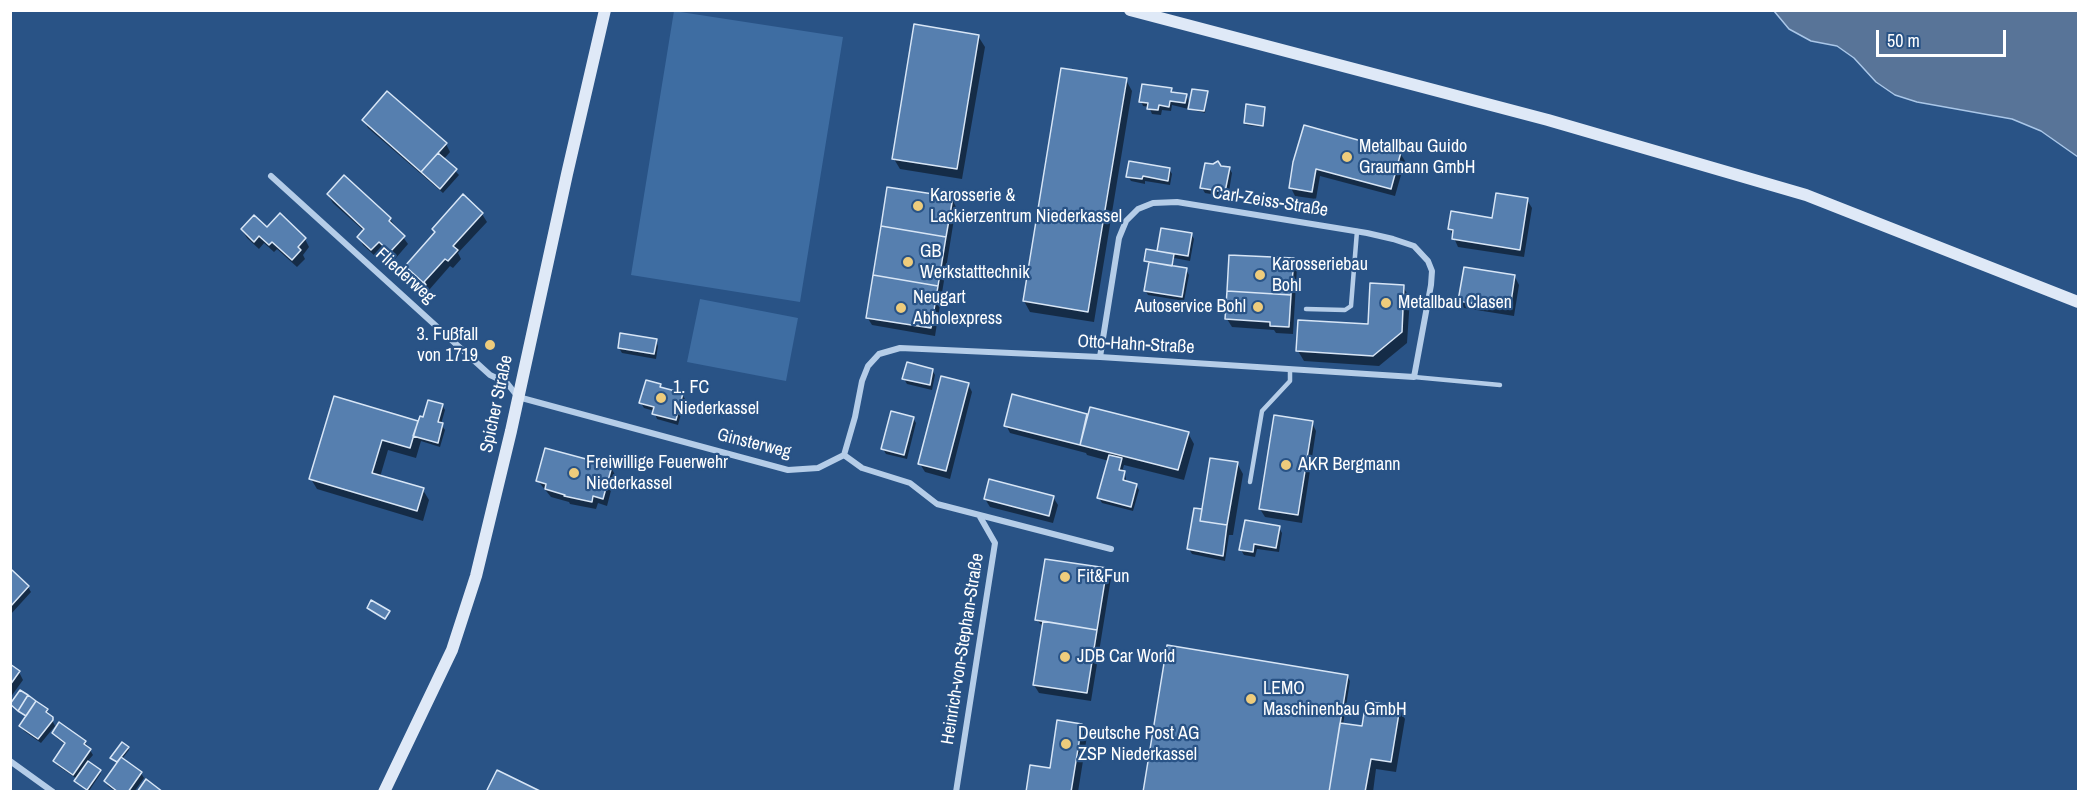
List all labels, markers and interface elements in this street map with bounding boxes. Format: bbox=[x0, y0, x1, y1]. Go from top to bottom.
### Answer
scale bar bbox=[1879, 18, 2010, 56]
text: 50 m bbox=[1887, 28, 1920, 53]
place label: Metallbau Guido Graumann GmbH bbox=[1359, 136, 1475, 178]
marker: Metallbau Guido Graumann GmbH bbox=[1340, 150, 1354, 164]
street label: Carl-Zeiss-Straße bbox=[1210, 182, 1330, 222]
place label: Karosserie & Lackierzentrum Niederkassel bbox=[930, 185, 1122, 228]
marker: Karosserie & Lackierzentrum Niederkassel bbox=[911, 199, 925, 213]
place label: GB Werkstatttechnik bbox=[920, 241, 1030, 284]
street label: Fliederweg bbox=[371, 244, 439, 308]
place label: Karosseriebau Bohl bbox=[1272, 254, 1368, 296]
marker: GB Werkstatttechnik bbox=[901, 255, 915, 269]
marker: Karosseriebau Bohl bbox=[1253, 268, 1267, 282]
place label: Neugart Abholexpress bbox=[913, 287, 1002, 330]
place label: Metallbau Clasen bbox=[1398, 292, 1512, 314]
place label: Autoservice Bohl bbox=[1134, 296, 1246, 318]
marker: Metallbau Clasen bbox=[1379, 296, 1393, 310]
marker: Autoservice Bohl bbox=[1251, 300, 1265, 314]
marker: Neugart Abholexpress bbox=[894, 301, 908, 315]
place label: 3. Fußfall von 1719 bbox=[416, 324, 478, 366]
street label: Otto-Hahn-Straße bbox=[1077, 331, 1195, 359]
marker: 3. Fußfall von 1719 bbox=[483, 338, 497, 352]
street label: Spicher Straße bbox=[476, 353, 518, 455]
place label: 1. FC Niederkassel bbox=[673, 377, 759, 420]
marker: 1. FC Niederkassel bbox=[654, 391, 668, 405]
street label: Ginsterweg bbox=[715, 424, 793, 464]
place label: Freiwillige Feuerwehr Niederkassel bbox=[586, 452, 728, 494]
place label: AKR Bergmann bbox=[1298, 454, 1401, 476]
marker: AKR Bergmann bbox=[1279, 458, 1293, 472]
marker: Freiwillige Feuerwehr Niederkassel bbox=[567, 466, 581, 480]
street label: Heinrich-von-Stephan-Straße bbox=[937, 552, 989, 746]
place label: Fit&Fun bbox=[1077, 566, 1130, 588]
marker: Fit&Fun bbox=[1058, 570, 1072, 584]
place label: JDB Car World bbox=[1077, 646, 1175, 668]
marker: JDB Car World bbox=[1058, 650, 1072, 664]
place label: LEMO Maschinenbau GmbH bbox=[1263, 678, 1407, 720]
marker: LEMO Maschinenbau GmbH bbox=[1244, 692, 1258, 706]
place label: Deutsche Post AG ZSP Niederkassel bbox=[1078, 723, 1199, 766]
marker: Deutsche Post AG ZSP Niederkassel bbox=[1059, 737, 1073, 751]

